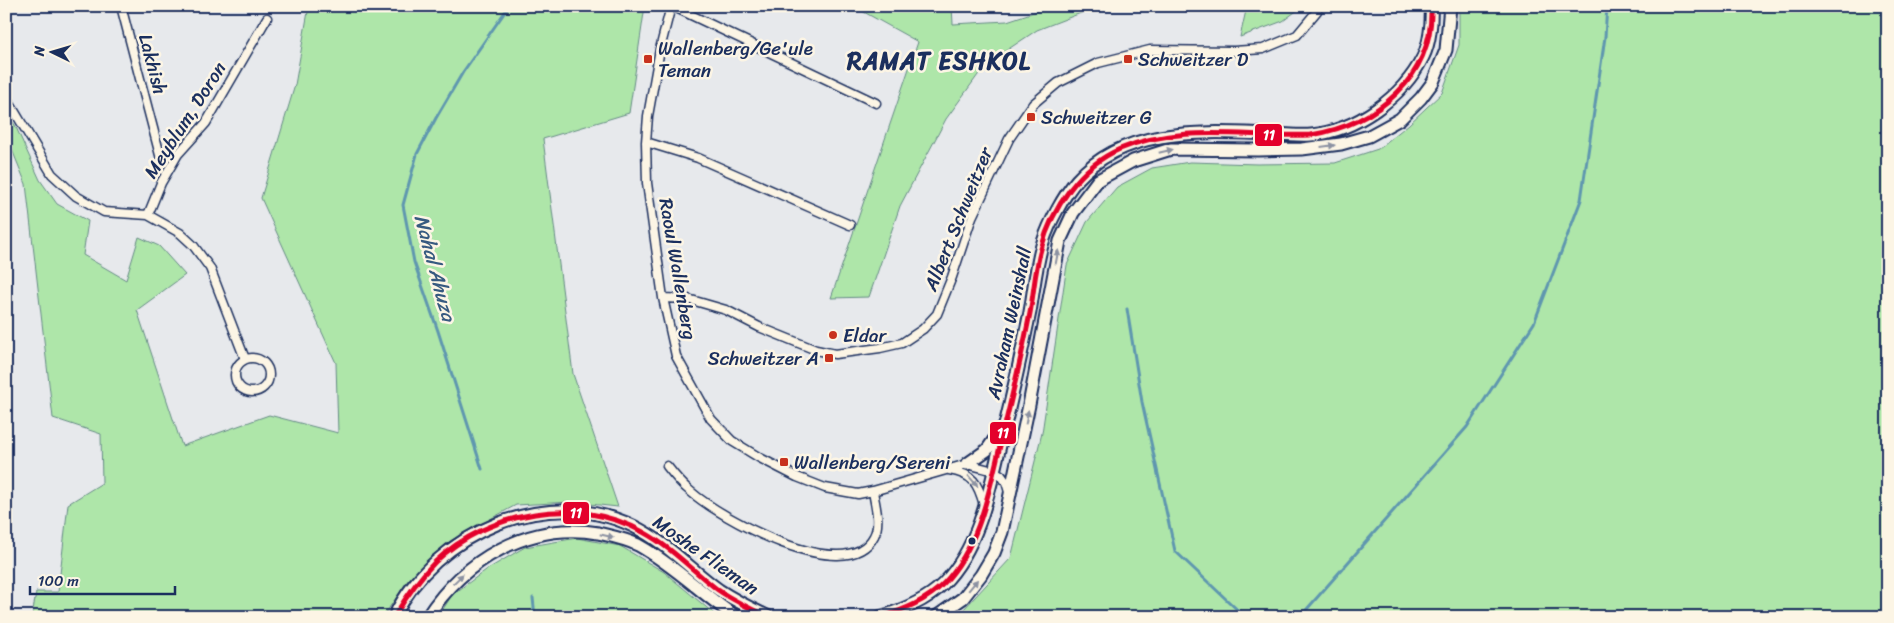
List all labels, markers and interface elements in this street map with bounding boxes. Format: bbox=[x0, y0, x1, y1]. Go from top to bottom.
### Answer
north arrow bbox=[28, 28, 78, 78]
street label: Lakhish bbox=[129, 30, 177, 98]
place label: Wallenberg/Ge'ule Teman bbox=[658, 32, 813, 87]
district label: RAMAT ESHKOL bbox=[846, 40, 1031, 82]
place label: Schweitzer D bbox=[1138, 43, 1249, 76]
text: N bbox=[27, 45, 52, 58]
marker: Wallenberg/Ge'ule Teman bbox=[642, 53, 654, 65]
marker: Schweitzer D bbox=[1122, 53, 1134, 65]
street label: Meyblum, Doron bbox=[135, 55, 235, 185]
place label: Schweitzer G bbox=[1041, 101, 1152, 134]
marker: Schweitzer G bbox=[1025, 111, 1037, 123]
line badge: 11 bbox=[1254, 123, 1283, 147]
text: 11 bbox=[1263, 123, 1275, 148]
street label: Albert Schweitzer bbox=[914, 141, 1002, 297]
one-way arrow bbox=[1320, 142, 1336, 150]
one-way arrow bbox=[1158, 147, 1173, 155]
street label: Raoul Wallenberg bbox=[649, 196, 707, 343]
water label: Nahal Ahuza bbox=[404, 211, 467, 327]
street label: Avraham Weinshall bbox=[977, 243, 1041, 403]
one-way arrow bbox=[1053, 249, 1061, 265]
place label: Eldar bbox=[843, 319, 888, 352]
marker: Eldar bbox=[827, 329, 839, 341]
place label: Schweitzer A bbox=[708, 342, 819, 375]
marker: Schweitzer A bbox=[823, 352, 835, 364]
one-way arrow bbox=[1023, 409, 1031, 424]
line badge: 11 bbox=[989, 421, 1017, 445]
text: 11 bbox=[997, 421, 1009, 446]
place label: Wallenberg/Sereni bbox=[794, 446, 951, 479]
marker: Wallenberg/Sereni bbox=[778, 456, 790, 468]
one-way arrow bbox=[967, 475, 978, 487]
line badge: 11 bbox=[562, 501, 590, 525]
text: 11 bbox=[570, 501, 582, 526]
street label: Moshe Flieman bbox=[646, 506, 766, 604]
one-way arrow bbox=[600, 532, 615, 540]
unlabelled marker bbox=[967, 536, 977, 546]
scale bar bbox=[30, 563, 175, 595]
text: 100 m bbox=[38, 568, 79, 594]
one-way arrow bbox=[452, 573, 464, 585]
one-way arrow bbox=[967, 579, 978, 592]

